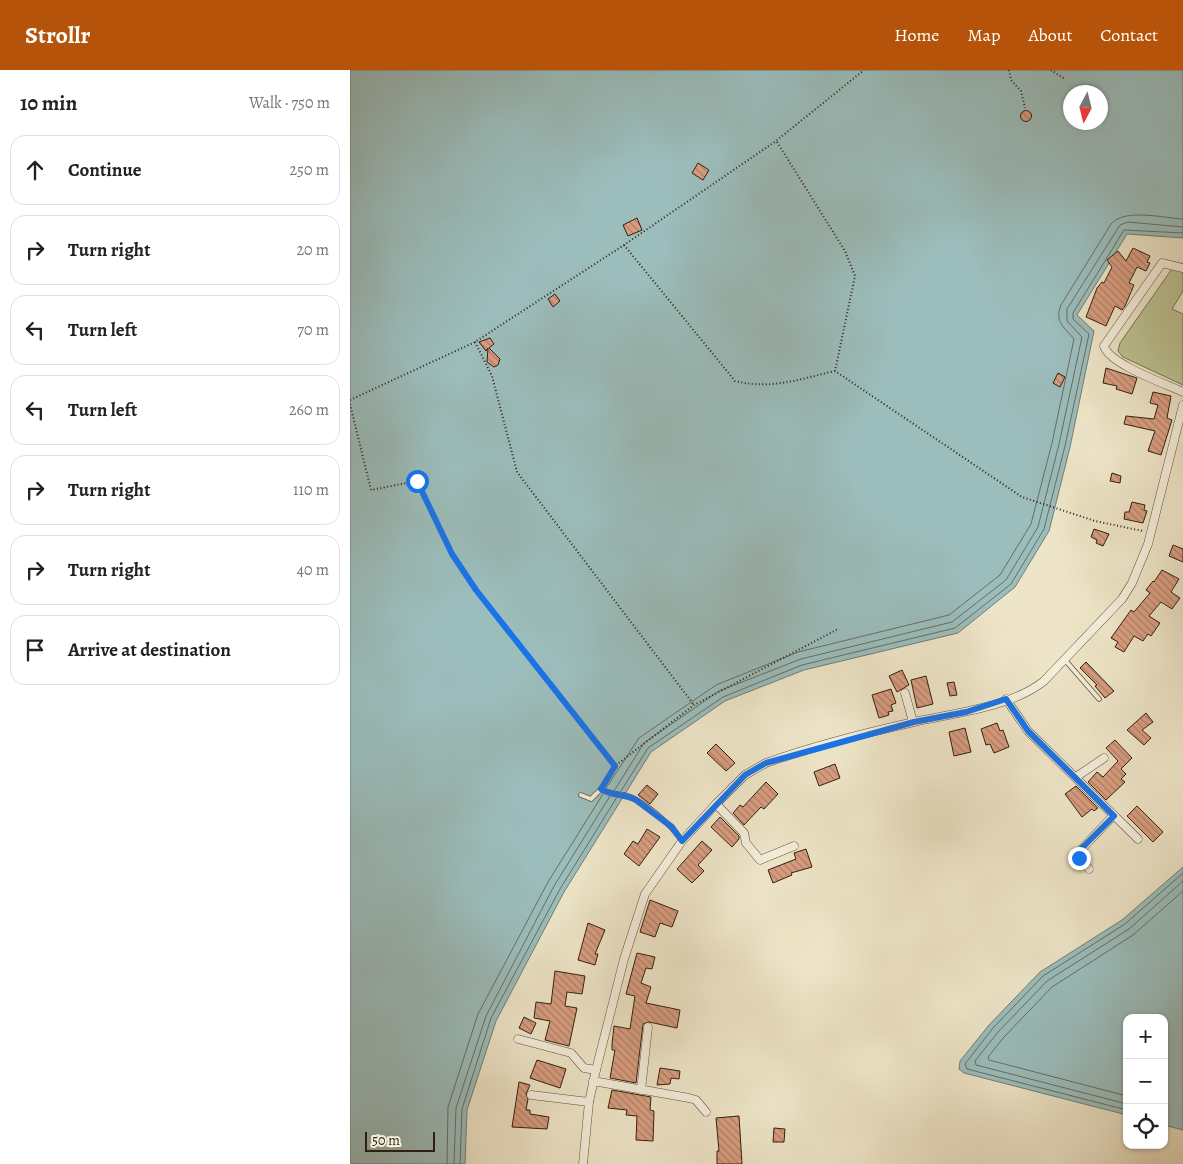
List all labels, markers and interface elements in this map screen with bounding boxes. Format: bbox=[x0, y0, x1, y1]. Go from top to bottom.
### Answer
text: Strollr bbox=[25, 19, 90, 51]
text: Home bbox=[894, 23, 939, 47]
text: Map bbox=[967, 23, 1000, 47]
text: About bbox=[1028, 23, 1072, 47]
text: Contact bbox=[1100, 23, 1158, 47]
north arrow bbox=[1063, 85, 1108, 130]
text: 10 min bbox=[20, 89, 77, 117]
text: Walk · 750 m bbox=[249, 92, 330, 114]
icon: ahead bbox=[21, 156, 49, 184]
text: Continue bbox=[68, 157, 142, 183]
text: 250 m bbox=[290, 159, 329, 181]
icon: right bbox=[21, 236, 49, 264]
text: Turn right bbox=[68, 237, 150, 263]
text: 20 m bbox=[296, 239, 329, 261]
icon: left bbox=[21, 316, 49, 344]
text: Turn left bbox=[68, 317, 137, 343]
text: 70 m bbox=[297, 319, 329, 341]
icon: left bbox=[21, 396, 49, 424]
text: Turn left bbox=[68, 397, 137, 423]
text: 260 m bbox=[289, 399, 329, 421]
route start bbox=[406, 470, 429, 493]
icon: right bbox=[21, 476, 49, 504]
text: Turn right bbox=[68, 477, 150, 503]
text: 110 m bbox=[293, 479, 329, 501]
icon: right bbox=[21, 556, 49, 584]
text: Turn right bbox=[68, 557, 150, 583]
text: 40 m bbox=[297, 559, 329, 581]
icon: arrive bbox=[21, 636, 49, 664]
text: Arrive at destination bbox=[68, 637, 231, 663]
route end bbox=[1068, 847, 1091, 870]
map controls bbox=[1123, 1014, 1168, 1149]
button: + bbox=[1123, 1014, 1168, 1059]
button: − bbox=[1123, 1059, 1168, 1104]
button: locate bbox=[1123, 1104, 1168, 1149]
scale bar bbox=[365, 1129, 435, 1152]
text: 50 m bbox=[372, 1131, 400, 1150]

